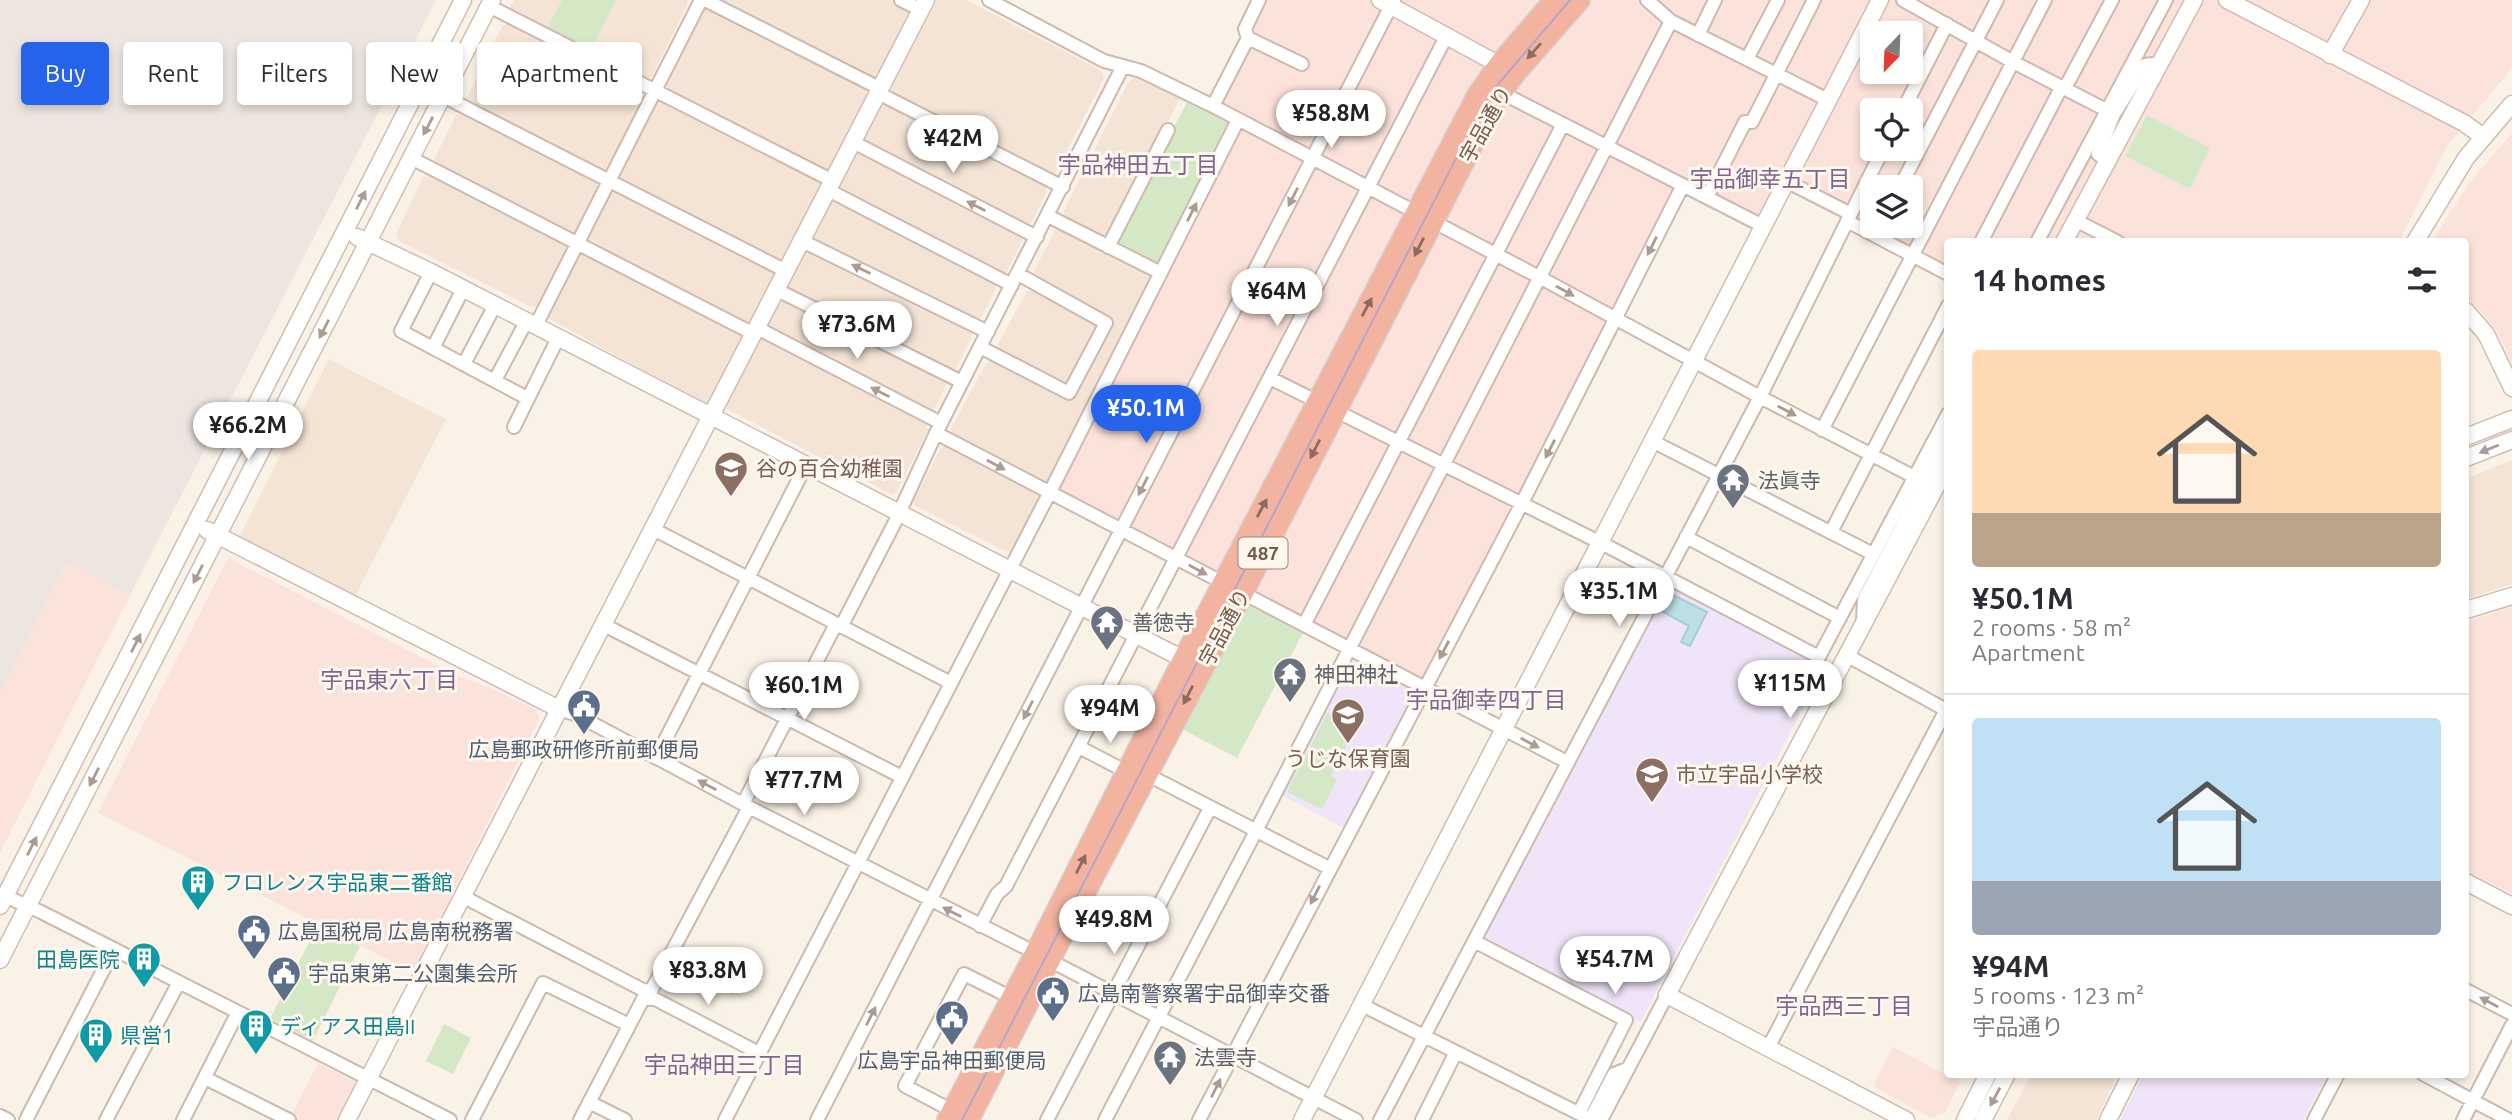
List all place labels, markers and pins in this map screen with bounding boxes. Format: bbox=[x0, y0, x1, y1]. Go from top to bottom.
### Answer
pin: ¥58.8M bbox=[1274, 90, 1388, 150]
pin: ¥42M bbox=[912, 116, 994, 175]
pin: ¥64M bbox=[1236, 268, 1318, 328]
pin: ¥73.6M bbox=[800, 302, 914, 361]
pin: ¥50.1M bbox=[1089, 386, 1203, 445]
pin: ¥66.2M bbox=[191, 402, 305, 462]
school or university icon: 谷の百合幼稚園 bbox=[712, 449, 750, 498]
place label: 谷の百合幼稚園 bbox=[756, 456, 903, 480]
temple icon: 法眞寺 bbox=[1714, 461, 1752, 510]
place label: 法眞寺 bbox=[1758, 468, 1821, 492]
pin: ¥35.1M bbox=[1562, 568, 1676, 628]
temple icon: 善徳寺 bbox=[1088, 603, 1126, 652]
place label: 善徳寺 bbox=[1132, 610, 1195, 634]
temple icon: 神田神社 bbox=[1271, 655, 1309, 704]
pin: ¥115M bbox=[1741, 660, 1839, 720]
pin: ¥60.1M bbox=[747, 662, 861, 722]
place label: 神田神社 bbox=[1314, 662, 1398, 686]
pin: ¥94M bbox=[1069, 686, 1151, 745]
public building icon: 広島郵政研修所前郵便局 bbox=[565, 687, 603, 736]
school or university icon: うじな保育園 bbox=[1329, 696, 1367, 745]
place label: 広島郵政研修所前郵便局 bbox=[469, 737, 700, 761]
place label: うじな保育園 bbox=[1285, 746, 1411, 770]
school or university icon: 市立宇品小学校 bbox=[1633, 755, 1671, 804]
pin: ¥77.7M bbox=[747, 758, 861, 817]
place label: 市立宇品小学校 bbox=[1676, 762, 1823, 786]
building icon: フロレンス宇品東二番館 bbox=[179, 863, 217, 912]
place label: フロレンス宇品東二番館 bbox=[222, 870, 453, 894]
pin: ¥49.8M bbox=[1057, 897, 1171, 956]
public building icon: 広島国税局 広島南税務署 bbox=[235, 912, 273, 961]
place label: 広島国税局 広島南税務署 bbox=[278, 919, 514, 943]
pin: ¥54.7M bbox=[1558, 936, 1672, 996]
building icon: 田島医院 bbox=[125, 940, 163, 989]
place label: 田島医院 bbox=[36, 947, 120, 971]
pin: ¥83.8M bbox=[651, 948, 765, 1007]
public building icon: 宇品東第二公園集会所 bbox=[265, 954, 303, 1003]
place label: 宇品東第二公園集会所 bbox=[308, 961, 518, 985]
public building icon: 広島南警察署宇品御幸交番 bbox=[1034, 974, 1072, 1023]
place label: 広島南警察署宇品御幸交番 bbox=[1078, 981, 1330, 1005]
public building icon: 広島宇品神田郵便局 bbox=[933, 998, 971, 1047]
building icon: ディアス田島II bbox=[237, 1007, 275, 1056]
place label: ディアス田島II bbox=[280, 1014, 415, 1038]
building icon: 県営1 bbox=[77, 1016, 115, 1065]
place label: 県営1 bbox=[120, 1023, 174, 1047]
temple icon: 法雲寺 bbox=[1151, 1038, 1189, 1087]
place label: 法雲寺 bbox=[1194, 1045, 1257, 1069]
place label: 広島宇品神田郵便局 bbox=[858, 1048, 1047, 1072]

